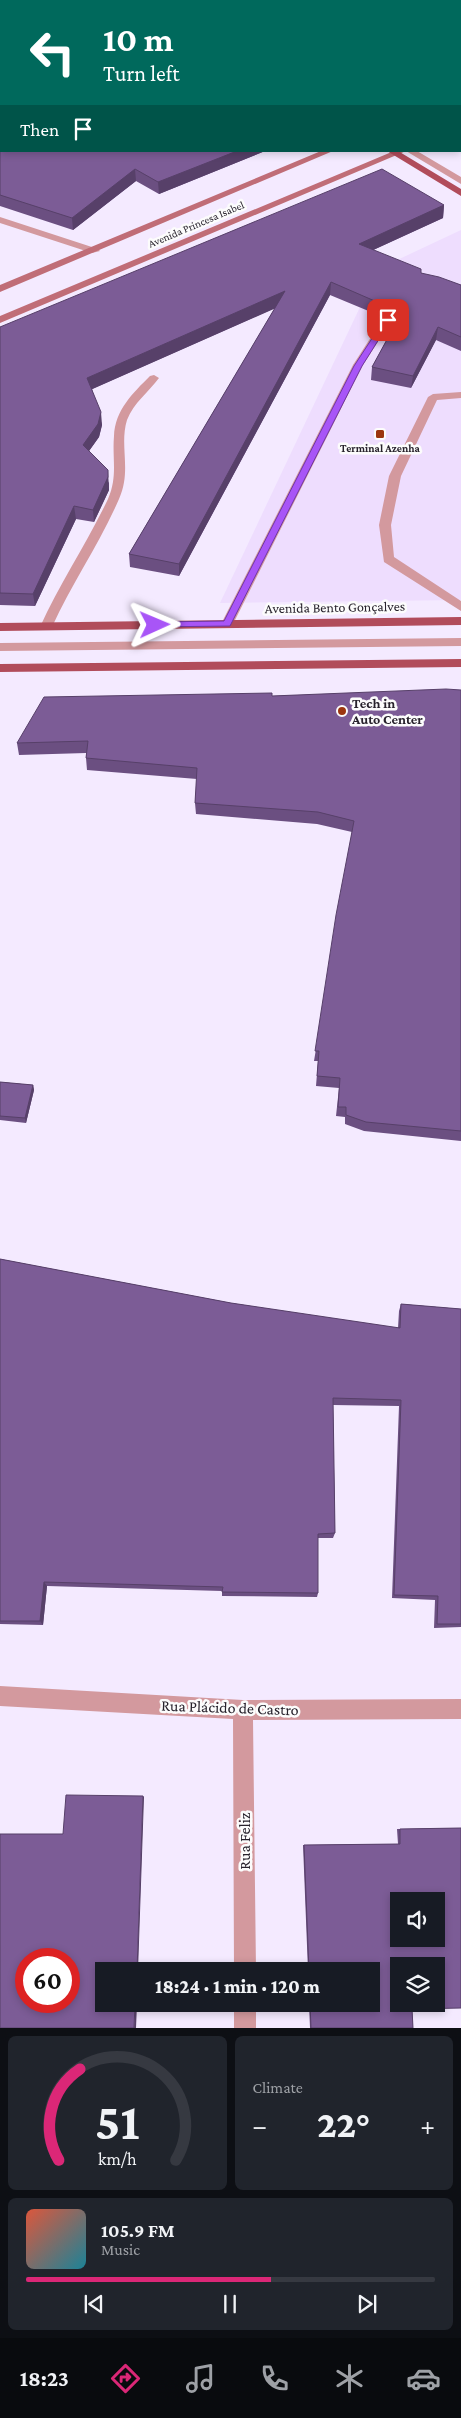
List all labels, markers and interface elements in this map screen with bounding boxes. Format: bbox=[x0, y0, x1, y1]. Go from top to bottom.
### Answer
icon: left bbox=[20, 20, 85, 85]
text: 10 m bbox=[103, 20, 174, 59]
text: Turn left bbox=[103, 61, 180, 86]
icon: arrive bbox=[69, 115, 97, 143]
text: Then bbox=[20, 119, 59, 140]
street label: Avenida Princesa Isabel bbox=[146, 198, 246, 250]
pin bbox=[367, 299, 409, 341]
icon: arrive bbox=[374, 306, 402, 334]
marker: Terminal Azenha bbox=[374, 428, 386, 440]
place label: Terminal Azenha bbox=[340, 442, 421, 454]
position arrow bbox=[128, 598, 180, 650]
street label: Avenida Bento Gonçalves bbox=[265, 598, 405, 616]
place label: Tech in Auto Center bbox=[351, 695, 423, 727]
marker: Tech in Auto Center bbox=[336, 705, 348, 717]
street label: Rua Plácido de Castro bbox=[161, 1697, 299, 1718]
street label: Rua Feliz bbox=[236, 1812, 253, 1870]
map controls bbox=[390, 1892, 445, 2012]
button: sound bbox=[390, 1892, 445, 1947]
speed limit sign: 60 bbox=[15, 1948, 80, 2013]
button: layers bbox=[390, 1957, 445, 2012]
text: 18:24 · 1 min · 120 m bbox=[155, 1976, 320, 1997]
text: Climate bbox=[253, 2079, 303, 2096]
text: 51 bbox=[95, 2092, 140, 2150]
text: 22° bbox=[317, 2103, 371, 2145]
text: − bbox=[253, 2110, 267, 2141]
text: + bbox=[420, 2110, 435, 2141]
text: km/h bbox=[98, 2149, 137, 2169]
text: 105.9 FM bbox=[101, 2220, 175, 2241]
text: Music bbox=[101, 2241, 140, 2258]
icon: previous bbox=[80, 2290, 108, 2318]
icon: pause bbox=[216, 2290, 244, 2318]
icon: next bbox=[353, 2290, 381, 2318]
icon: directions bbox=[108, 2361, 143, 2396]
icon: music bbox=[183, 2361, 218, 2396]
icon: phone bbox=[257, 2361, 292, 2396]
icon: climate bbox=[332, 2361, 367, 2396]
icon: car bbox=[406, 2361, 441, 2396]
text: 18:23 bbox=[20, 2366, 69, 2391]

